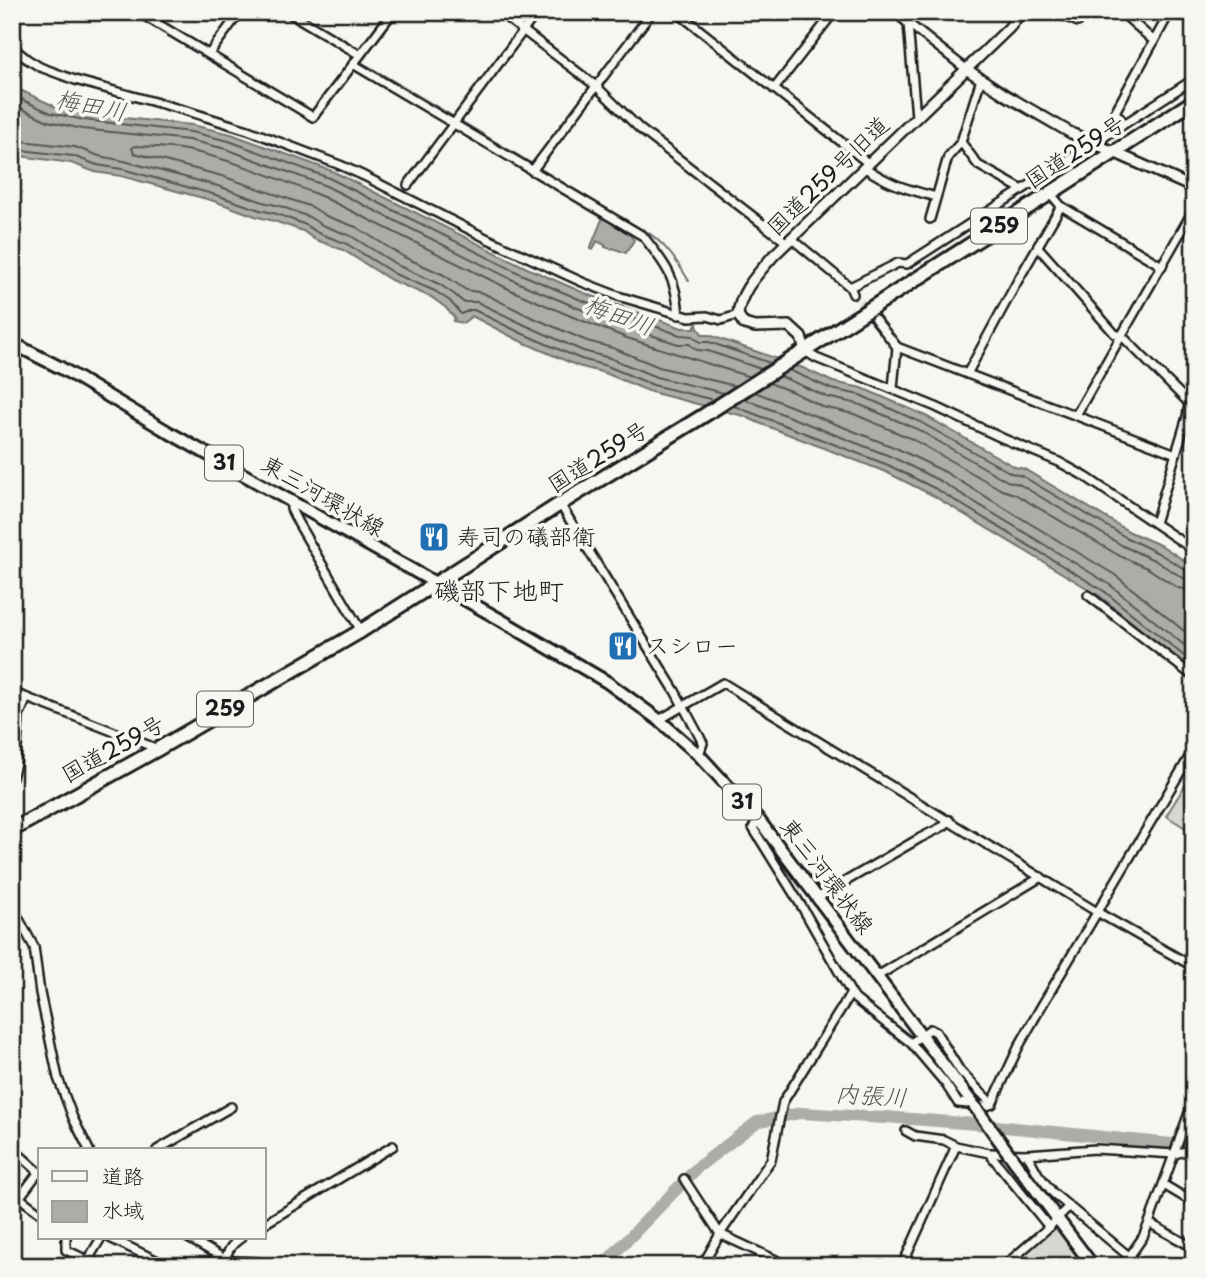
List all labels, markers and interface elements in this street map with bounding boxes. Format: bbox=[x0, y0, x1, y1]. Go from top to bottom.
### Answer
water label: 梅田川 bbox=[53, 79, 130, 129]
street label: 国道259号 bbox=[1017, 105, 1131, 196]
street label: 国道259号旧道 bbox=[757, 107, 896, 243]
road number: 259 bbox=[971, 208, 1027, 244]
water label: 梅田川 bbox=[580, 285, 660, 343]
street label: 国道259号 bbox=[540, 411, 655, 501]
street label: 東三河環状線 bbox=[255, 445, 392, 544]
road number: 31 bbox=[205, 446, 243, 480]
place label: 寿司の礒部衛 bbox=[457, 518, 595, 553]
restaurant icon: 寿司の礒部衛 bbox=[417, 520, 451, 554]
district label: 磯部下地町 bbox=[434, 570, 564, 609]
place label: スシロー bbox=[646, 627, 738, 662]
restaurant icon: スシロー bbox=[606, 629, 640, 663]
road number: 259 bbox=[197, 692, 253, 726]
street label: 国道259号 bbox=[54, 705, 170, 790]
road number: 31 bbox=[723, 784, 761, 820]
street label: 東三河環状線 bbox=[773, 809, 884, 941]
water label: 内張川 bbox=[834, 1074, 908, 1114]
legend bbox=[38, 1148, 266, 1240]
text: 道路 bbox=[102, 1159, 144, 1191]
text: 水域 bbox=[102, 1193, 144, 1225]

